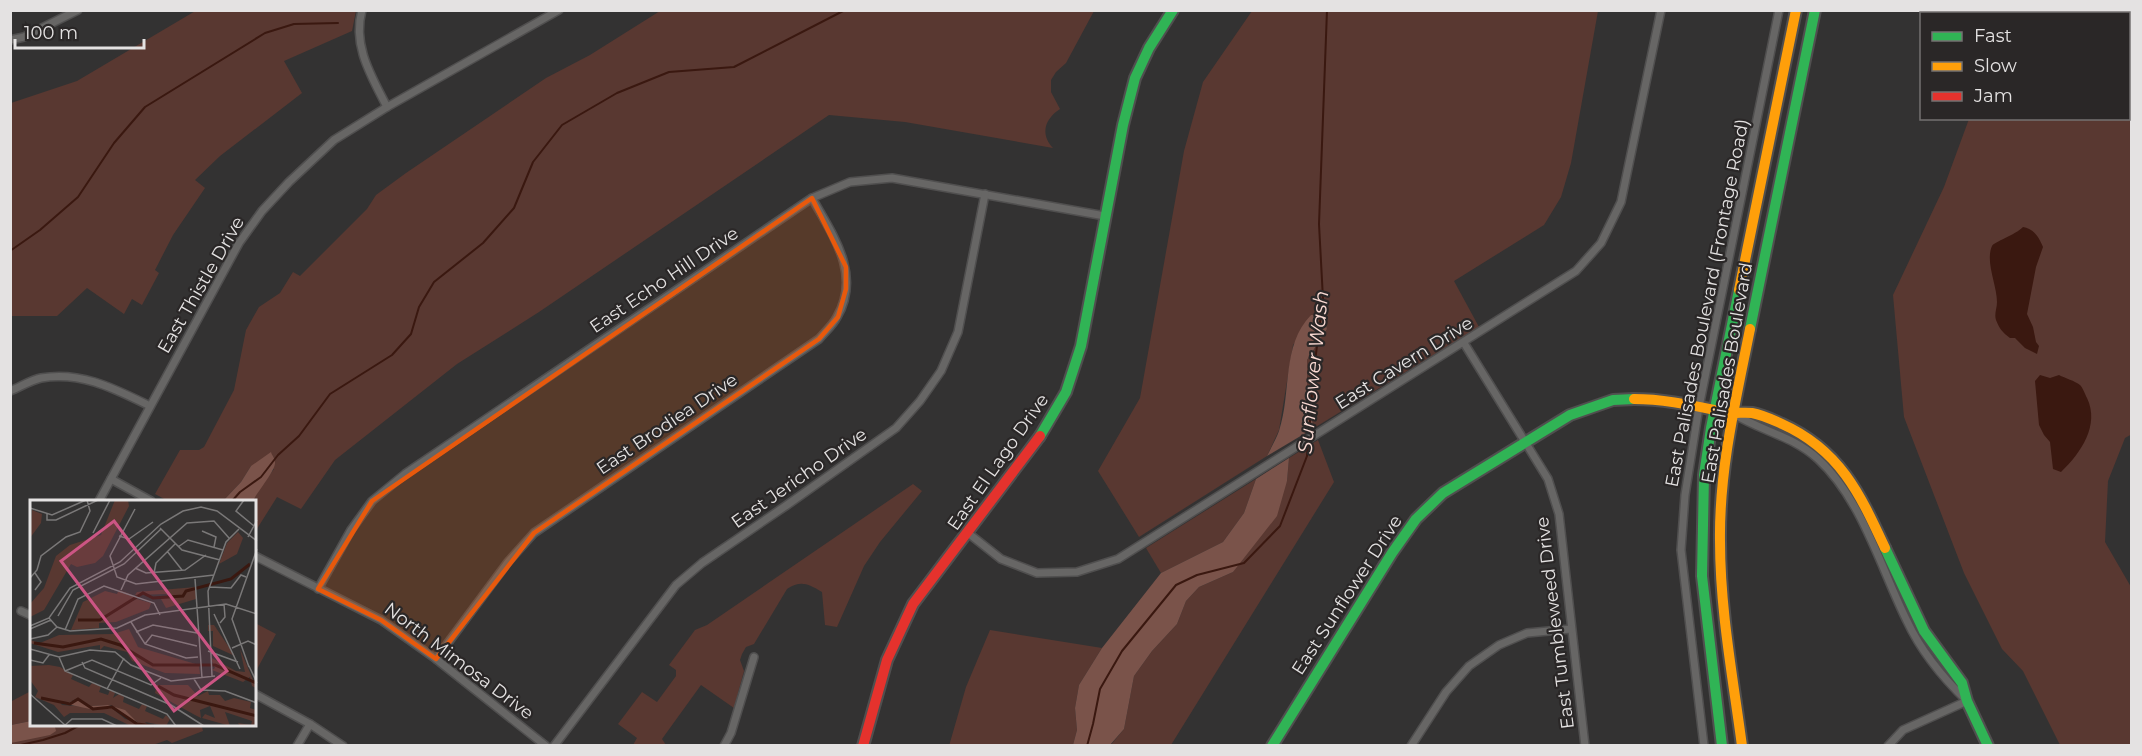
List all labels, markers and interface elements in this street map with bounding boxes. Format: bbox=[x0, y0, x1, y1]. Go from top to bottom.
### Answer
scale bar bbox=[15, 12, 144, 50]
legend bbox=[1920, 12, 2130, 120]
text: 100 m bbox=[24, 22, 78, 44]
text: Fast bbox=[1974, 25, 2012, 47]
text: Slow bbox=[1974, 55, 2017, 77]
text: Jam bbox=[1973, 85, 2013, 107]
street label: East Palisades Boulevard (Frontage Road) bbox=[1661, 117, 1753, 489]
street label: East Thistle Drive bbox=[153, 213, 249, 357]
street label: East Echo Hill Drive bbox=[586, 222, 743, 338]
street label: East Palisades Boulevard bbox=[1697, 261, 1757, 485]
water label: Sunflower Wash bbox=[1293, 289, 1333, 455]
street label: East Cavern Drive bbox=[1331, 312, 1477, 414]
street label: East Brodiea Drive bbox=[592, 369, 742, 479]
street label: East El Lago Drive bbox=[943, 389, 1053, 535]
street label: East Jericho Drive bbox=[727, 423, 871, 533]
inset map bbox=[30, 500, 256, 726]
street label: East Sunflower Drive bbox=[1287, 511, 1407, 679]
street label: East Tumbleweed Drive bbox=[1531, 515, 1579, 730]
street label: North Mimosa Drive bbox=[380, 598, 538, 724]

